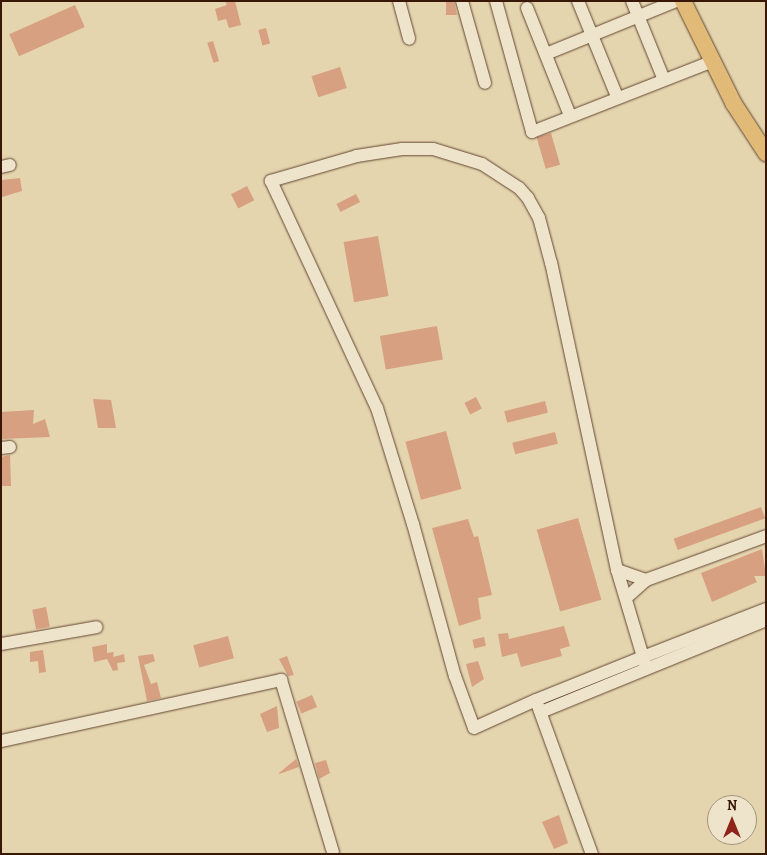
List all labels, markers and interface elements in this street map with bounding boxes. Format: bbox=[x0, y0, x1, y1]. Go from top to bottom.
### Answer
north arrow bbox=[707, 795, 757, 845]
text: N bbox=[727, 796, 737, 815]

